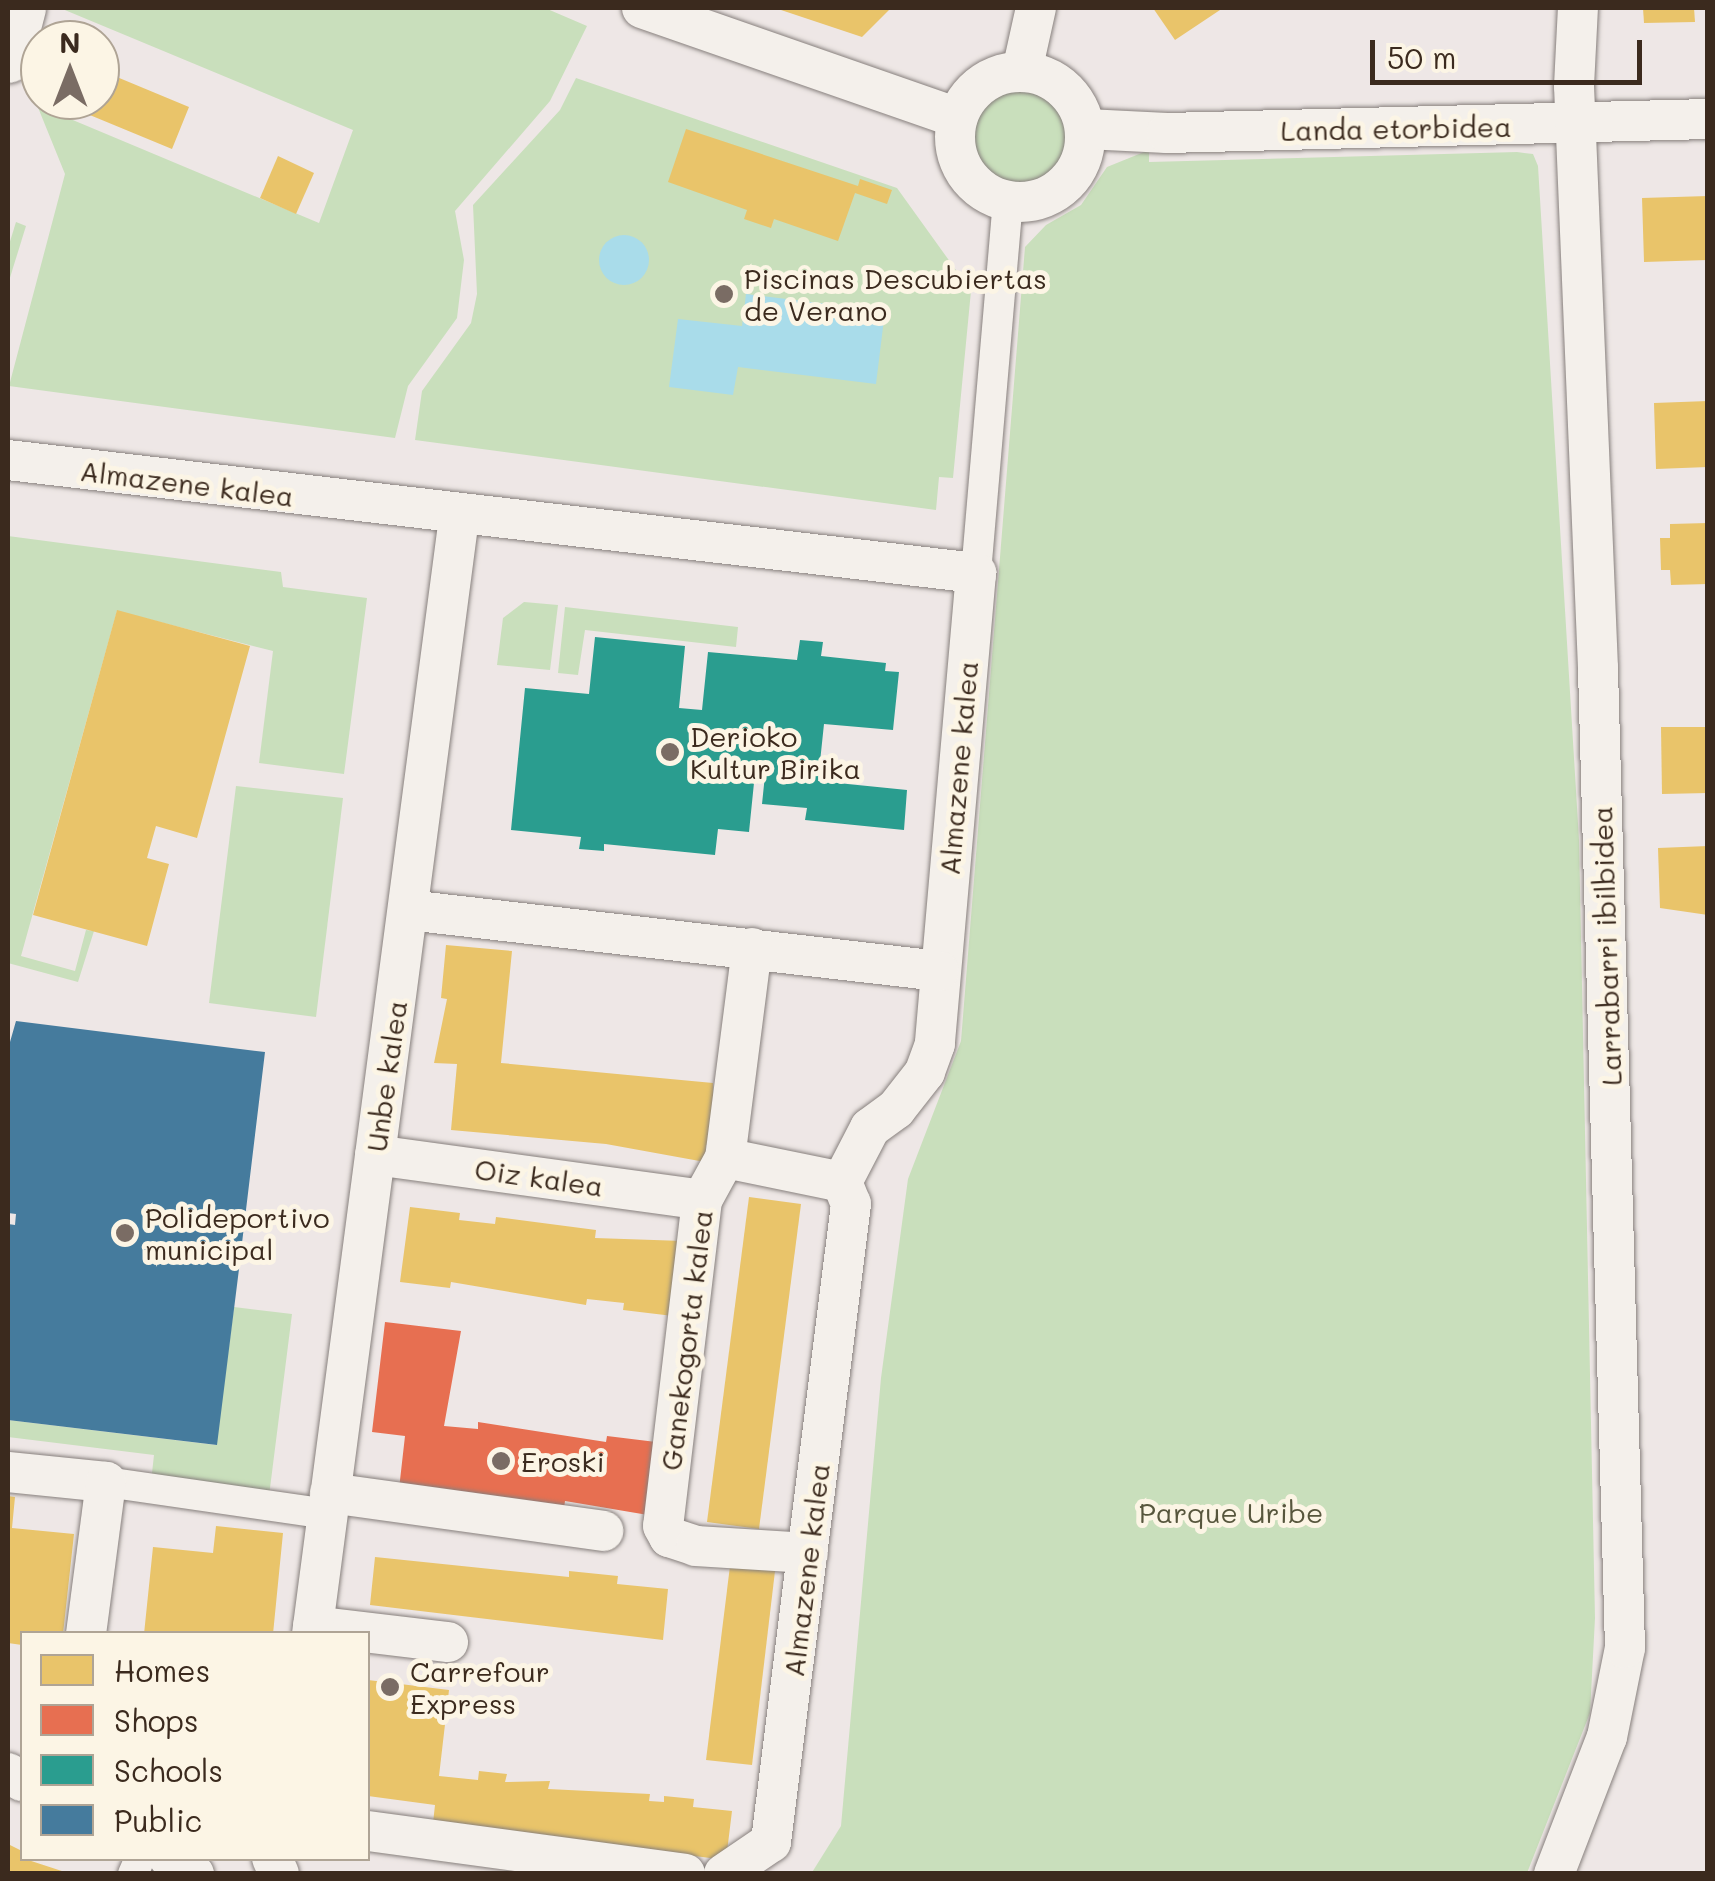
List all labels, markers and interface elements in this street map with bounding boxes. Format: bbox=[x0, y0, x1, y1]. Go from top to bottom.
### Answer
north arrow bbox=[20, 20, 120, 120]
scale bar bbox=[1375, 20, 1648, 82]
text: N bbox=[59, 24, 81, 60]
text: 50 m bbox=[1387, 37, 1457, 77]
street label: Landa etorbidea bbox=[1280, 109, 1512, 147]
place label: Piscinas Descubiertas de Verano bbox=[744, 261, 1047, 327]
marker: Piscinas Descubiertas de Verano bbox=[713, 283, 735, 305]
street label: Almazene kalea bbox=[78, 453, 296, 513]
street label: Almazene kalea bbox=[932, 659, 984, 877]
place label: Derioko Kultur Birika bbox=[690, 719, 861, 785]
marker: Derioko Kultur Birika bbox=[659, 741, 681, 763]
street label: Larrabarri ibilbidea bbox=[1584, 806, 1628, 1086]
street label: Unbe kalea bbox=[359, 998, 413, 1154]
street label: Oiz kalea bbox=[473, 1151, 605, 1203]
place label: Polideportivo municipal bbox=[145, 1200, 330, 1266]
street label: Ganekogorta kalea bbox=[653, 1208, 719, 1472]
marker: Polideportivo municipal bbox=[114, 1222, 136, 1244]
place label: Eroski bbox=[521, 1444, 605, 1478]
marker: Eroski bbox=[490, 1450, 512, 1472]
street label: Almazene kalea bbox=[776, 1461, 836, 1679]
park label: Parque Uribe bbox=[1139, 1495, 1323, 1529]
legend bbox=[20, 1631, 370, 1861]
text: Homes bbox=[114, 1650, 210, 1690]
place label: Carrefour Express bbox=[410, 1654, 550, 1720]
marker: Carrefour Express bbox=[379, 1676, 401, 1698]
text: Shops bbox=[114, 1700, 199, 1740]
text: Schools bbox=[114, 1750, 223, 1790]
text: Public bbox=[114, 1800, 202, 1840]

